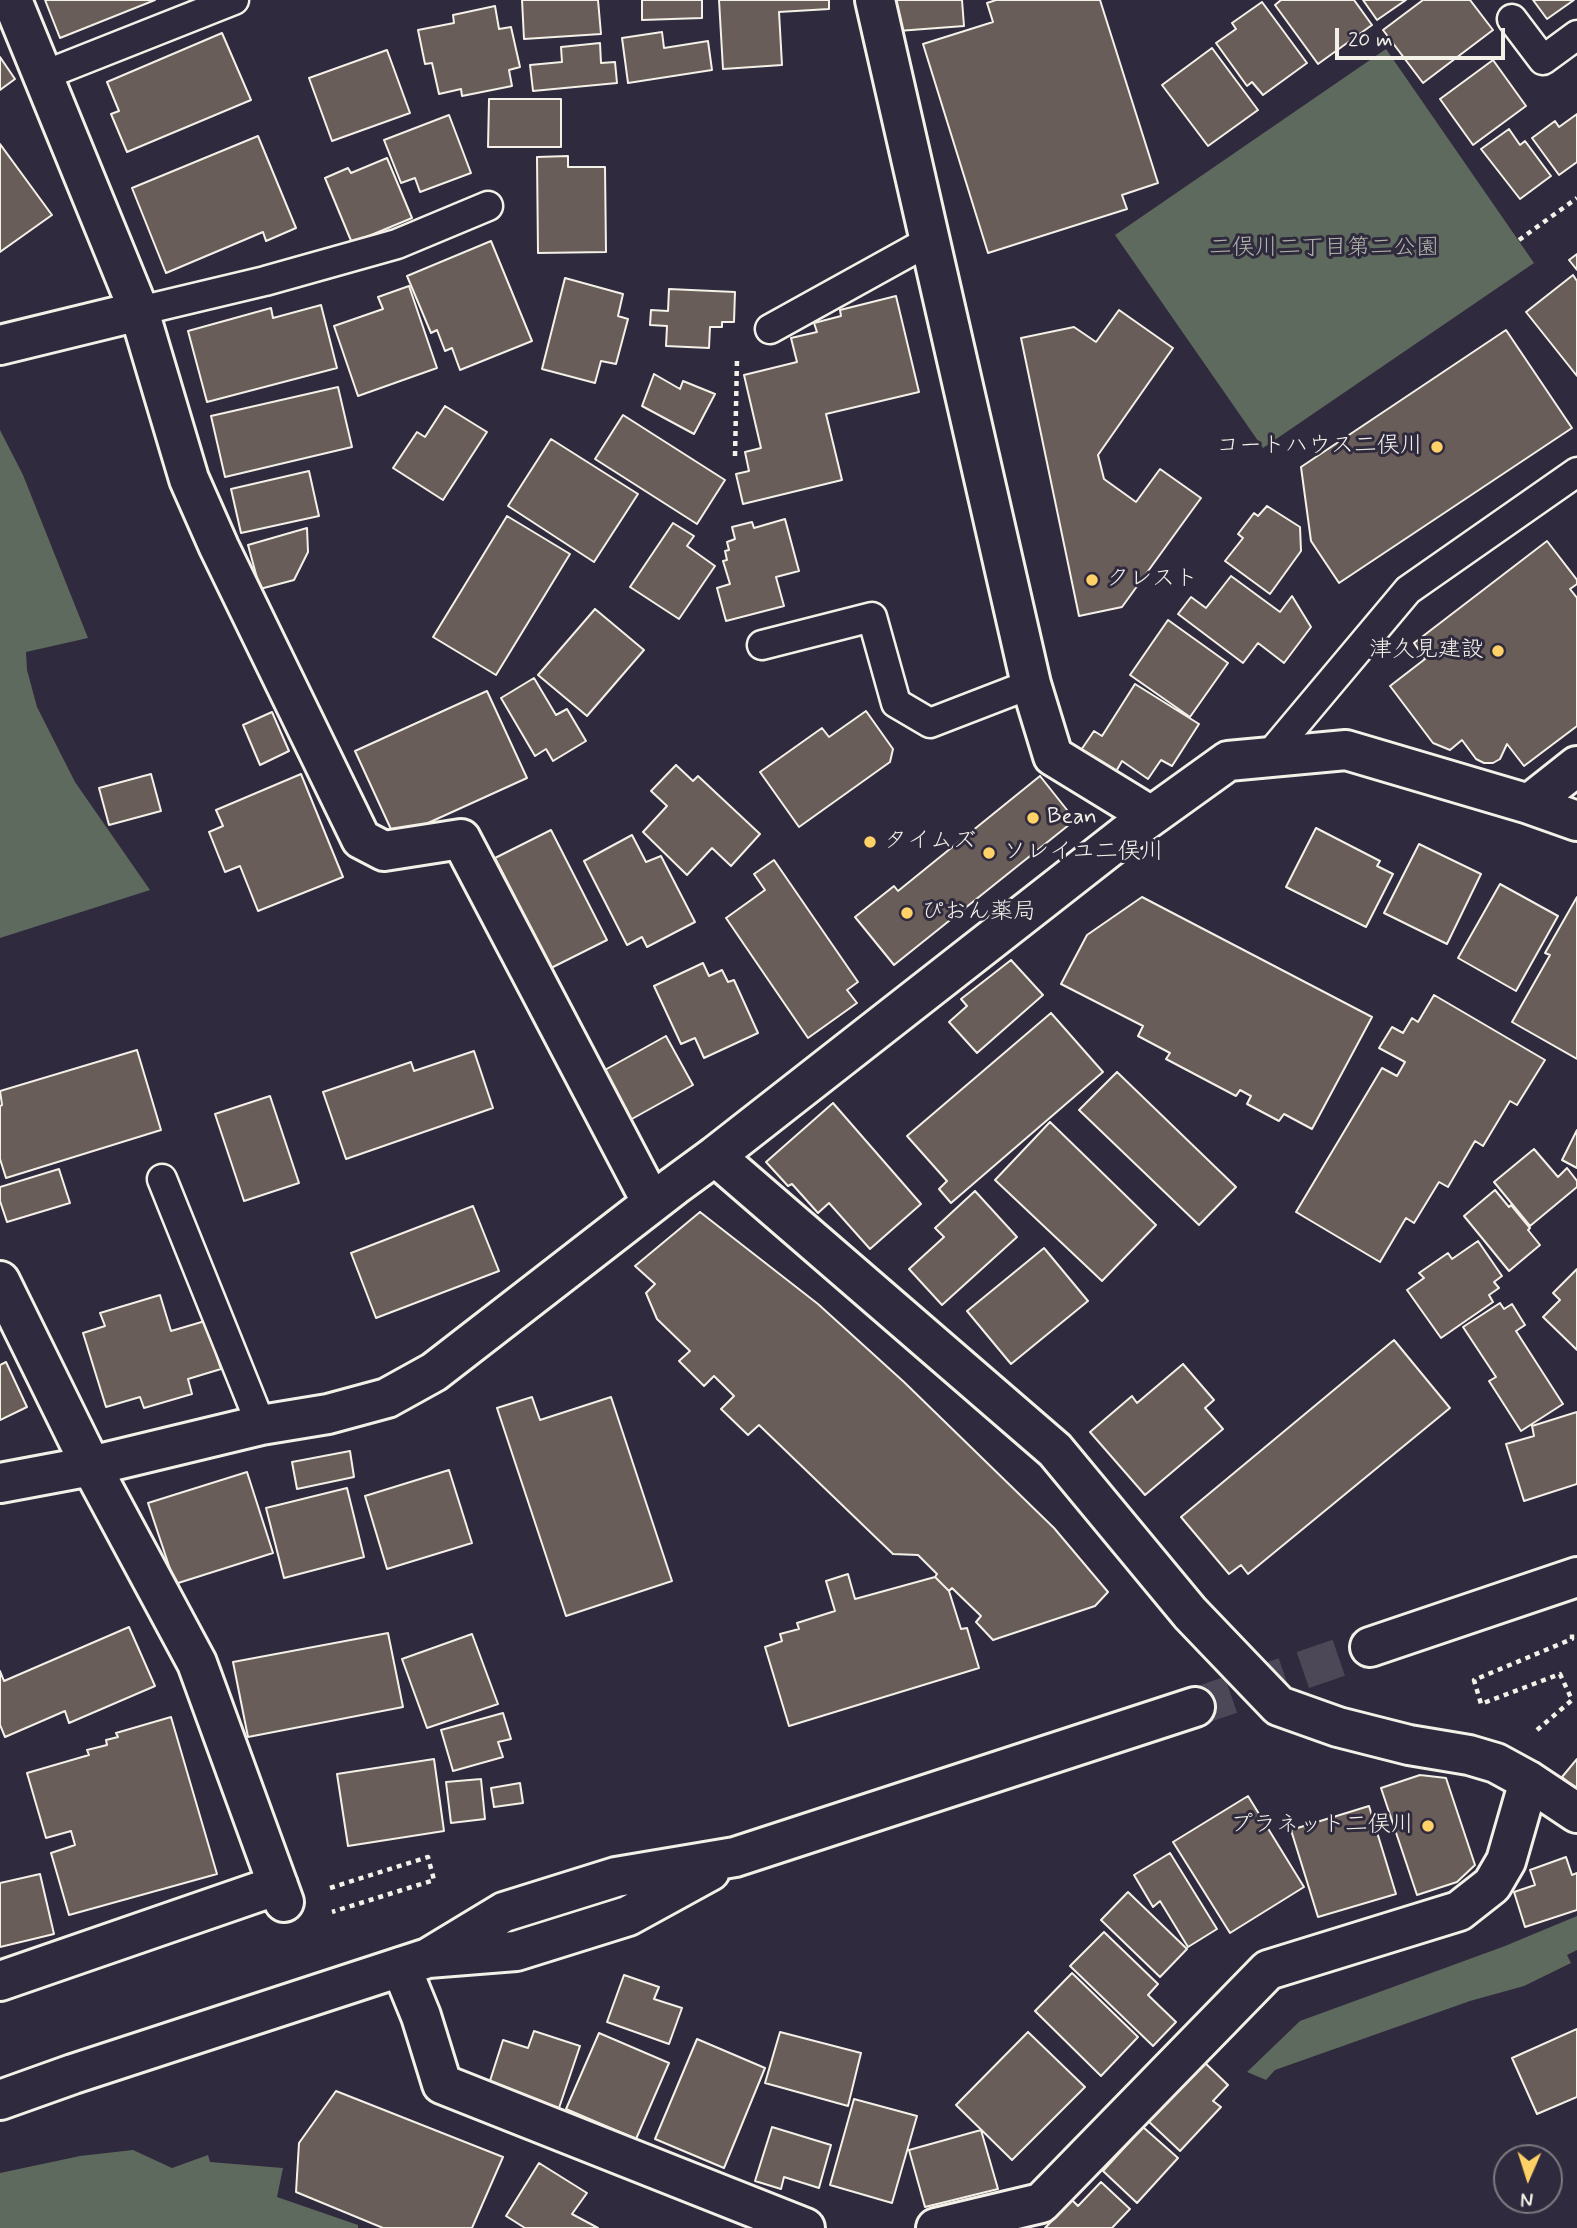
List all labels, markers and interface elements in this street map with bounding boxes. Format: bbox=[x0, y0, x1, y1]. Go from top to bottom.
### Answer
scale bar bbox=[1339, 14, 1509, 58]
text: 20 m bbox=[1348, 26, 1393, 54]
park label: 二俣川二丁目第二公園 bbox=[1209, 235, 1439, 263]
place label: コートハウス二俣川 bbox=[1216, 433, 1423, 461]
marker: コートハウス二俣川 bbox=[1429, 439, 1445, 455]
place label: クレスト bbox=[1106, 566, 1198, 594]
marker: クレスト bbox=[1084, 572, 1100, 588]
place label: 津久見建設 bbox=[1369, 637, 1484, 665]
marker: 津久見建設 bbox=[1490, 643, 1506, 659]
place label: Bean bbox=[1047, 804, 1097, 832]
marker: Bean bbox=[1025, 810, 1041, 826]
place label: タイムズ bbox=[884, 828, 976, 856]
marker: タイムズ bbox=[862, 834, 878, 850]
place label: ソレイユ二俣川 bbox=[1003, 839, 1164, 867]
marker: ソレイユ二俣川 bbox=[981, 845, 997, 861]
place label: ぴおん薬局 bbox=[921, 899, 1036, 927]
marker: ぴおん薬局 bbox=[899, 905, 915, 921]
place label: プラネット二俣川 bbox=[1230, 1812, 1414, 1840]
marker: プラネット二俣川 bbox=[1420, 1818, 1436, 1834]
north arrow bbox=[1493, 2144, 1563, 2214]
text: N bbox=[1520, 2186, 1534, 2211]

